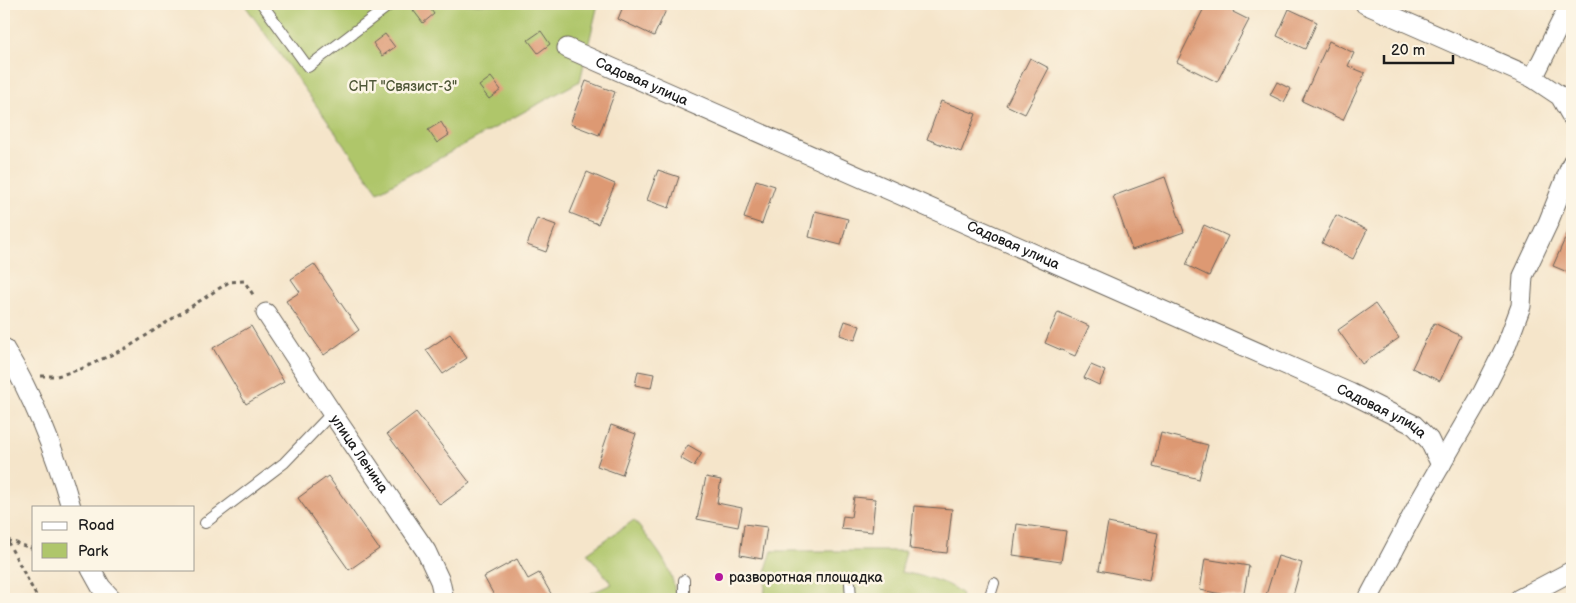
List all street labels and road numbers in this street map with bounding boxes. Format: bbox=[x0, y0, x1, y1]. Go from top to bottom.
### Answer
street label: Садовая улица bbox=[593, 54, 691, 110]
street label: Садовая улица bbox=[964, 217, 1063, 273]
street label: Садовая улица bbox=[1334, 380, 1430, 442]
street label: улица Ленина bbox=[327, 411, 392, 497]

